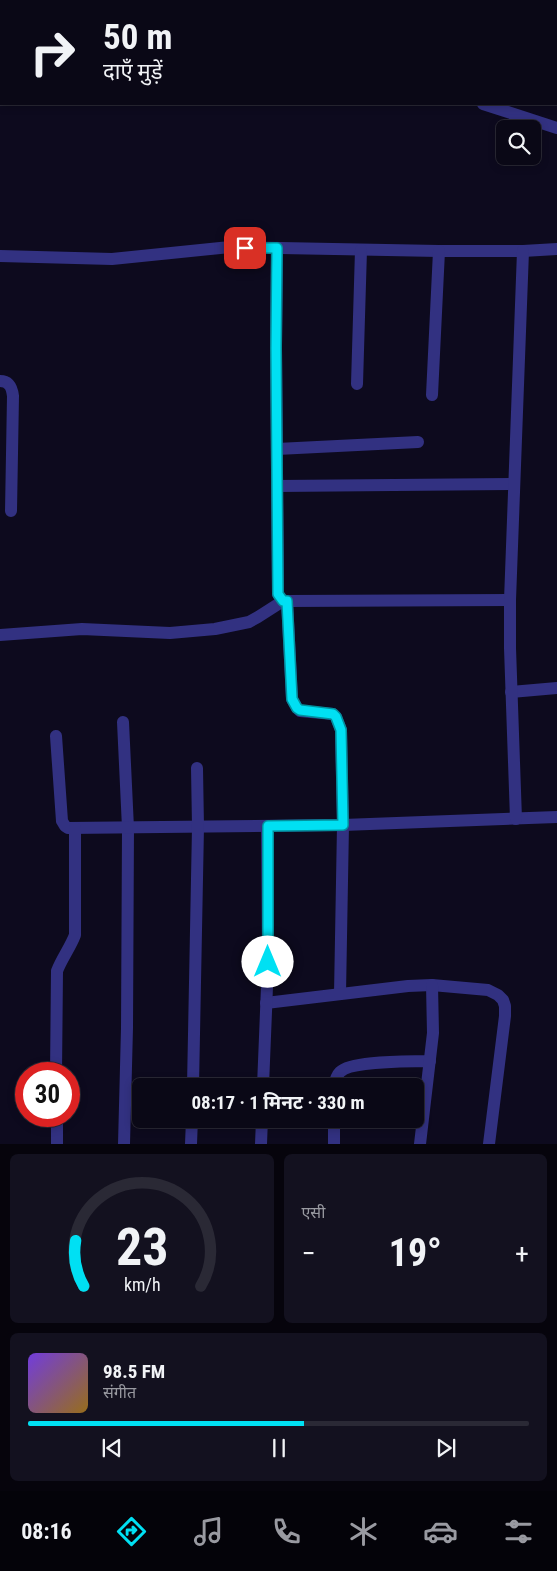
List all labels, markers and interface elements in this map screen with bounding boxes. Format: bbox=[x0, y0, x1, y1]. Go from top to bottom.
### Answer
text: 50 m bbox=[103, 17, 172, 58]
icon: right bbox=[20, 20, 85, 85]
text: दाएँ मुड़ें bbox=[103, 59, 163, 84]
map controls bbox=[496, 120, 541, 165]
button: search bbox=[496, 120, 541, 165]
pin bbox=[224, 227, 266, 269]
icon: arrive bbox=[231, 234, 259, 262]
position arrow bbox=[241, 935, 293, 987]
speed limit sign: 30 bbox=[15, 1062, 80, 1127]
text: 08:17 · 1 मिनट · 330 m bbox=[191, 1091, 365, 1114]
text: एसी bbox=[302, 1203, 325, 1222]
text: 23 bbox=[115, 1217, 168, 1278]
text: 19° bbox=[389, 1231, 442, 1275]
text: − bbox=[302, 1237, 316, 1270]
text: + bbox=[515, 1237, 529, 1270]
text: km/h bbox=[123, 1274, 160, 1295]
text: 98.5 FM bbox=[103, 1360, 165, 1383]
text: संगीत bbox=[103, 1383, 136, 1402]
icon: previous bbox=[98, 1434, 126, 1462]
icon: pause bbox=[265, 1434, 293, 1462]
icon: next bbox=[432, 1434, 460, 1462]
icon: directions bbox=[114, 1514, 149, 1549]
icon: music bbox=[191, 1514, 226, 1549]
icon: phone bbox=[269, 1514, 304, 1549]
icon: climate bbox=[346, 1514, 381, 1549]
icon: car bbox=[423, 1514, 458, 1549]
icon: filters bbox=[501, 1514, 536, 1549]
text: 08:16 bbox=[21, 1519, 72, 1544]

